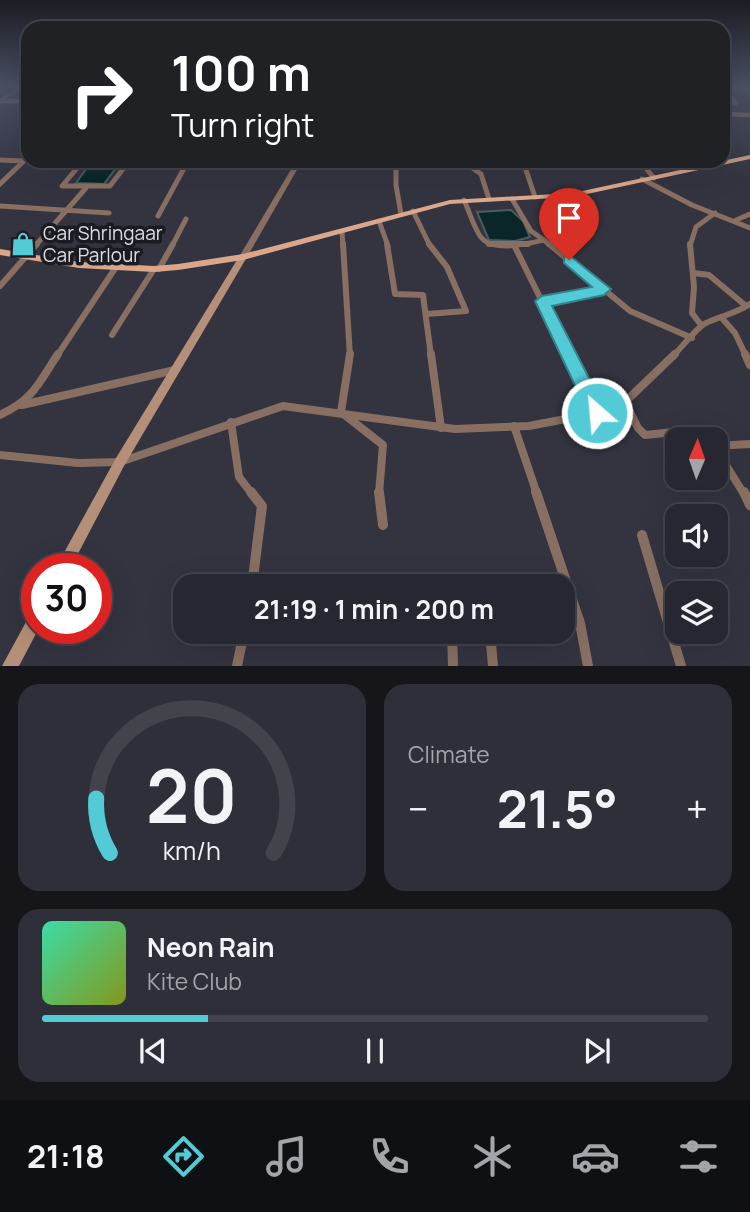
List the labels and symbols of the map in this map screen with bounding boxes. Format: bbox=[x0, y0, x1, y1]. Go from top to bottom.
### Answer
pin bbox=[539, 188, 599, 260]
place label: Car Shringaar Car Parlour bbox=[43, 220, 163, 268]
shop icon: Car Shringaar Car Parlour bbox=[9, 230, 37, 258]
position arrow bbox=[560, 376, 634, 450]
north arrow bbox=[665, 427, 728, 490]
speed limit sign: 30 bbox=[21, 553, 112, 644]

